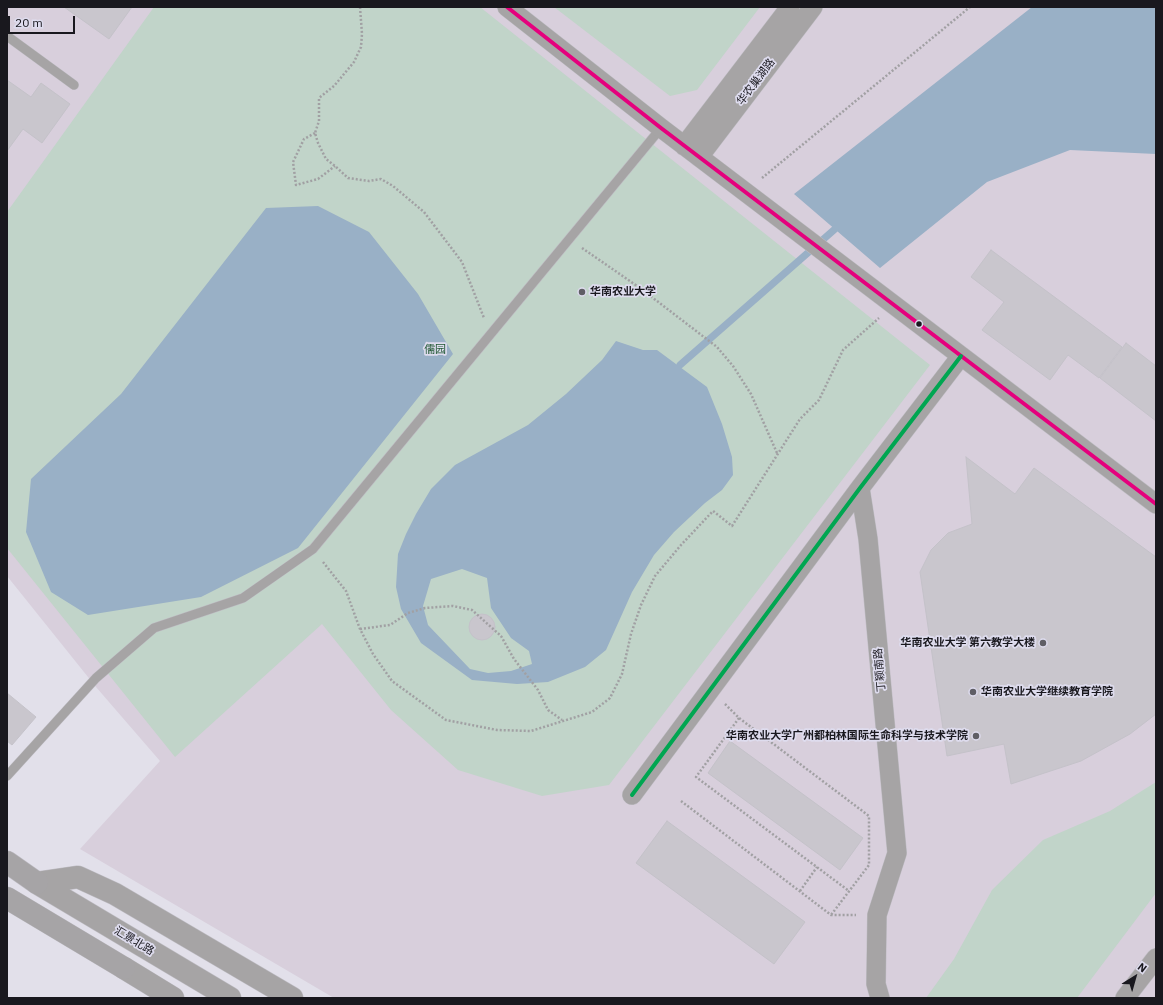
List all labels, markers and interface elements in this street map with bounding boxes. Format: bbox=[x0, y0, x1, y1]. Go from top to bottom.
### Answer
scale bar bbox=[10, 8, 77, 34]
text: 20 m bbox=[15, 15, 43, 30]
street label: 华农巢湖路 bbox=[734, 56, 778, 108]
place label: 华南农业大学 bbox=[590, 285, 656, 299]
marker: 华南农业大学 bbox=[577, 287, 587, 297]
unlabelled marker bbox=[914, 319, 924, 329]
park label: 儒园 bbox=[424, 343, 446, 357]
place label: 华南农业大学 第六教学大楼 bbox=[900, 636, 1035, 650]
marker: 华南农业大学 第六教学大楼 bbox=[1038, 638, 1048, 648]
street label: 丁颖南路 bbox=[872, 648, 888, 692]
place label: 华南农业大学继续教育学院 bbox=[981, 685, 1113, 699]
marker: 华南农业大学继续教育学院 bbox=[968, 687, 978, 697]
place label: 华南农业大学广州都柏林国际生命科学与技术学院 bbox=[726, 729, 968, 743]
marker: 华南农业大学广州都柏林国际生命科学与技术学院 bbox=[971, 731, 981, 741]
street label: 汇景北路 bbox=[112, 924, 156, 958]
north arrow bbox=[1115, 957, 1155, 997]
text: N bbox=[1135, 959, 1150, 975]

